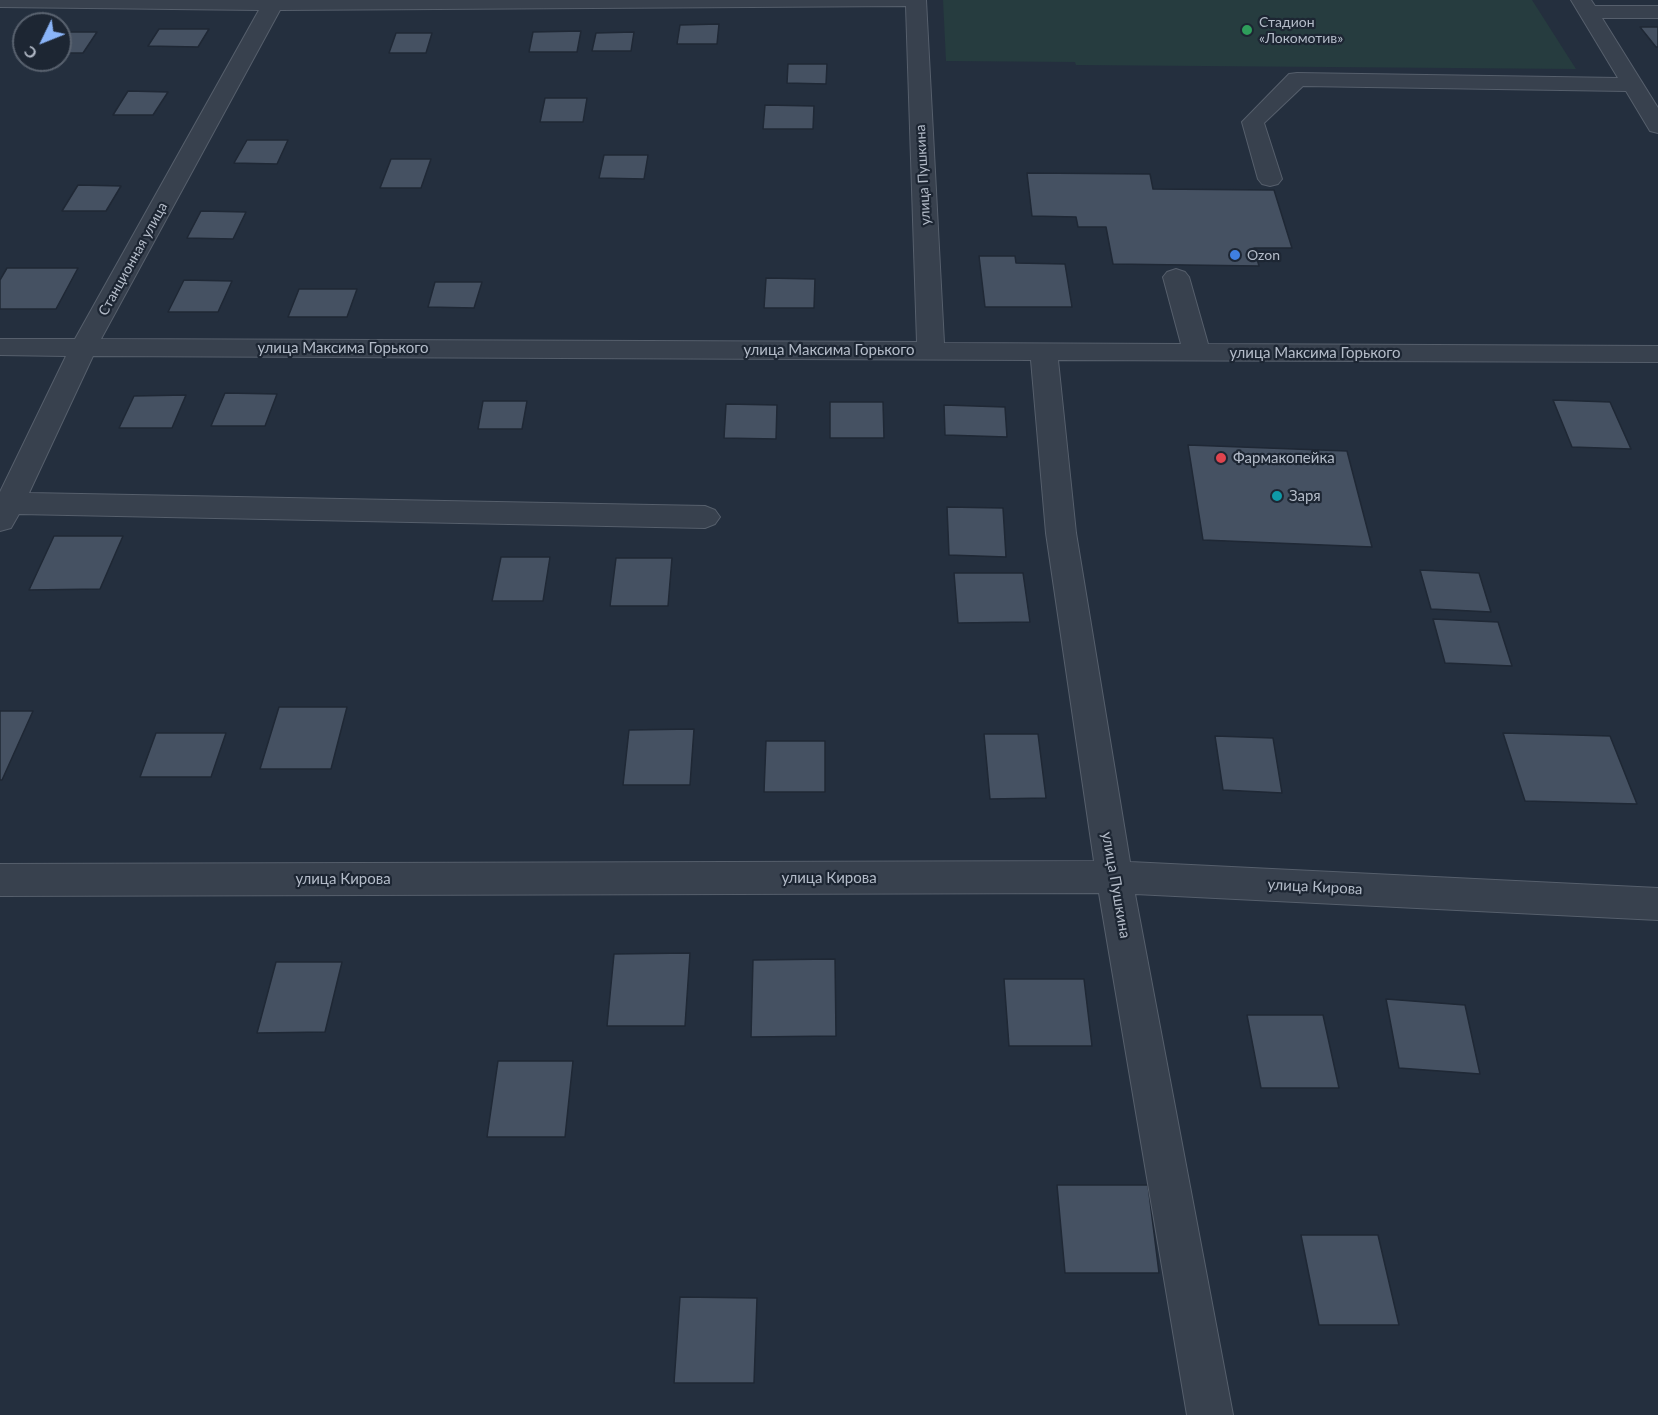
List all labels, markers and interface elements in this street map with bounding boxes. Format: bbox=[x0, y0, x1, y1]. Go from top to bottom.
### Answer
north arrow bbox=[12, 12, 72, 72]
place label: Стадион «Локомотив» bbox=[1259, 14, 1343, 46]
marker: Стадион «Локомотив» bbox=[1240, 23, 1254, 37]
text: С bbox=[19, 43, 40, 64]
street label: улица Пушкина bbox=[912, 124, 934, 226]
street label: Станционная улица bbox=[95, 199, 171, 319]
place label: Ozon bbox=[1247, 247, 1280, 263]
marker: Ozon bbox=[1228, 248, 1242, 262]
street label: улица Максима Горького bbox=[258, 339, 428, 357]
street label: улица Максима Горького bbox=[744, 341, 914, 359]
street label: улица Максима Горького bbox=[1230, 344, 1400, 362]
place label: Фармакопейка bbox=[1233, 449, 1335, 467]
marker: Фармакопейка bbox=[1214, 451, 1228, 465]
place label: Заря bbox=[1289, 487, 1321, 505]
marker: Заря bbox=[1270, 489, 1284, 503]
street label: улица Пушкина bbox=[1098, 830, 1134, 940]
street label: улица Кирова bbox=[781, 869, 877, 887]
street label: улица Кирова bbox=[295, 870, 391, 888]
street label: улица Кирова bbox=[1267, 876, 1363, 898]

